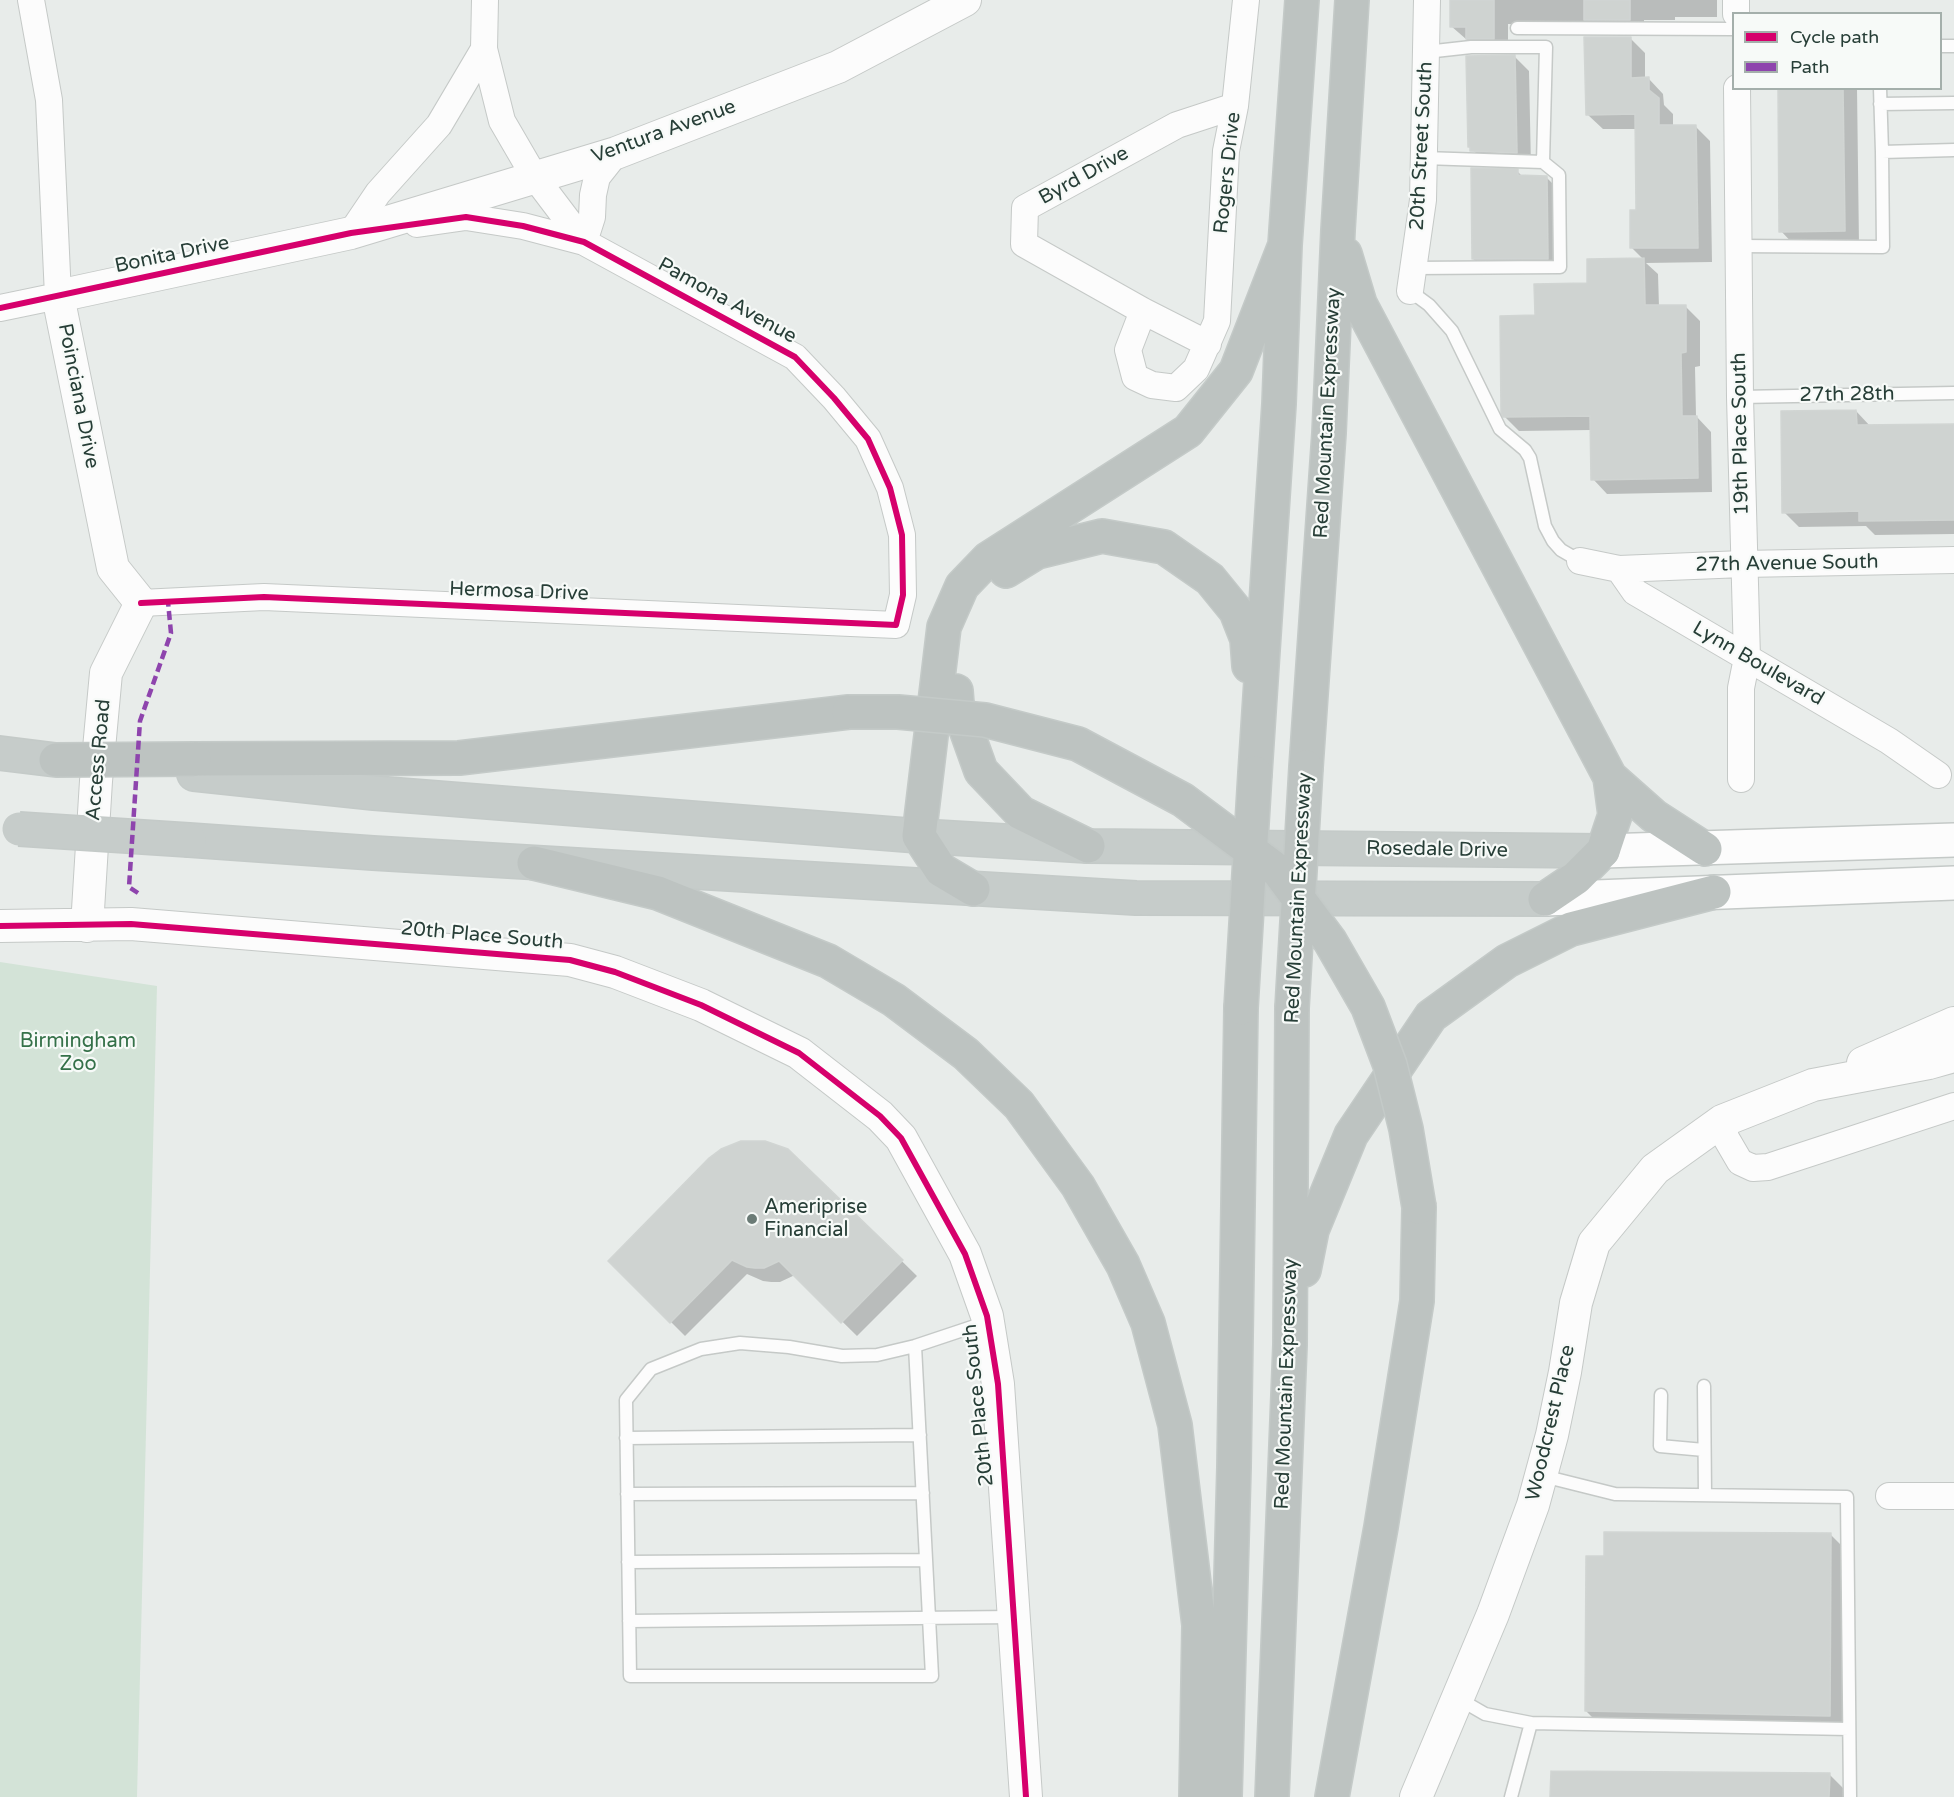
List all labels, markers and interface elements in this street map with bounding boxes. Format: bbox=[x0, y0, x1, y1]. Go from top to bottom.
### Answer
legend bbox=[1732, 12, 1942, 90]
text: Cycle path bbox=[1790, 26, 1879, 48]
text: Path bbox=[1790, 56, 1829, 78]
street label: 20th Street South bbox=[1406, 61, 1438, 231]
street label: Ventura Avenue bbox=[589, 95, 739, 169]
street label: Rogers Drive bbox=[1210, 111, 1246, 235]
street label: Byrd Drive bbox=[1035, 142, 1133, 210]
street label: Bonita Drive bbox=[113, 231, 231, 279]
street label: Pamona Avenue bbox=[653, 253, 801, 349]
street label: Red Mountain Expressway bbox=[1309, 287, 1347, 539]
street label: Poinciana Drive bbox=[52, 321, 104, 471]
street label: 19th Place South bbox=[1728, 352, 1754, 516]
street label: 27th 28th bbox=[1799, 382, 1895, 408]
street label: 27th Avenue South bbox=[1695, 550, 1879, 578]
street label: Hermosa Drive bbox=[449, 578, 589, 606]
street label: Lynn Boulevard bbox=[1688, 617, 1828, 711]
street label: Access Road bbox=[82, 698, 116, 822]
street label: Red Mountain Expressway bbox=[1280, 772, 1318, 1024]
street label: Rosedale Drive bbox=[1366, 837, 1508, 863]
street label: 20th Place South bbox=[400, 917, 564, 955]
park label: Birmingham Zoo bbox=[20, 1030, 136, 1077]
place label: Ameriprise Financial bbox=[764, 1196, 867, 1243]
marker: Ameriprise Financial bbox=[745, 1212, 759, 1226]
street label: Red Mountain Expressway bbox=[1271, 1258, 1303, 1510]
street label: 20th Place South bbox=[959, 1323, 999, 1487]
street label: Woodcrest Place bbox=[1521, 1343, 1581, 1503]

